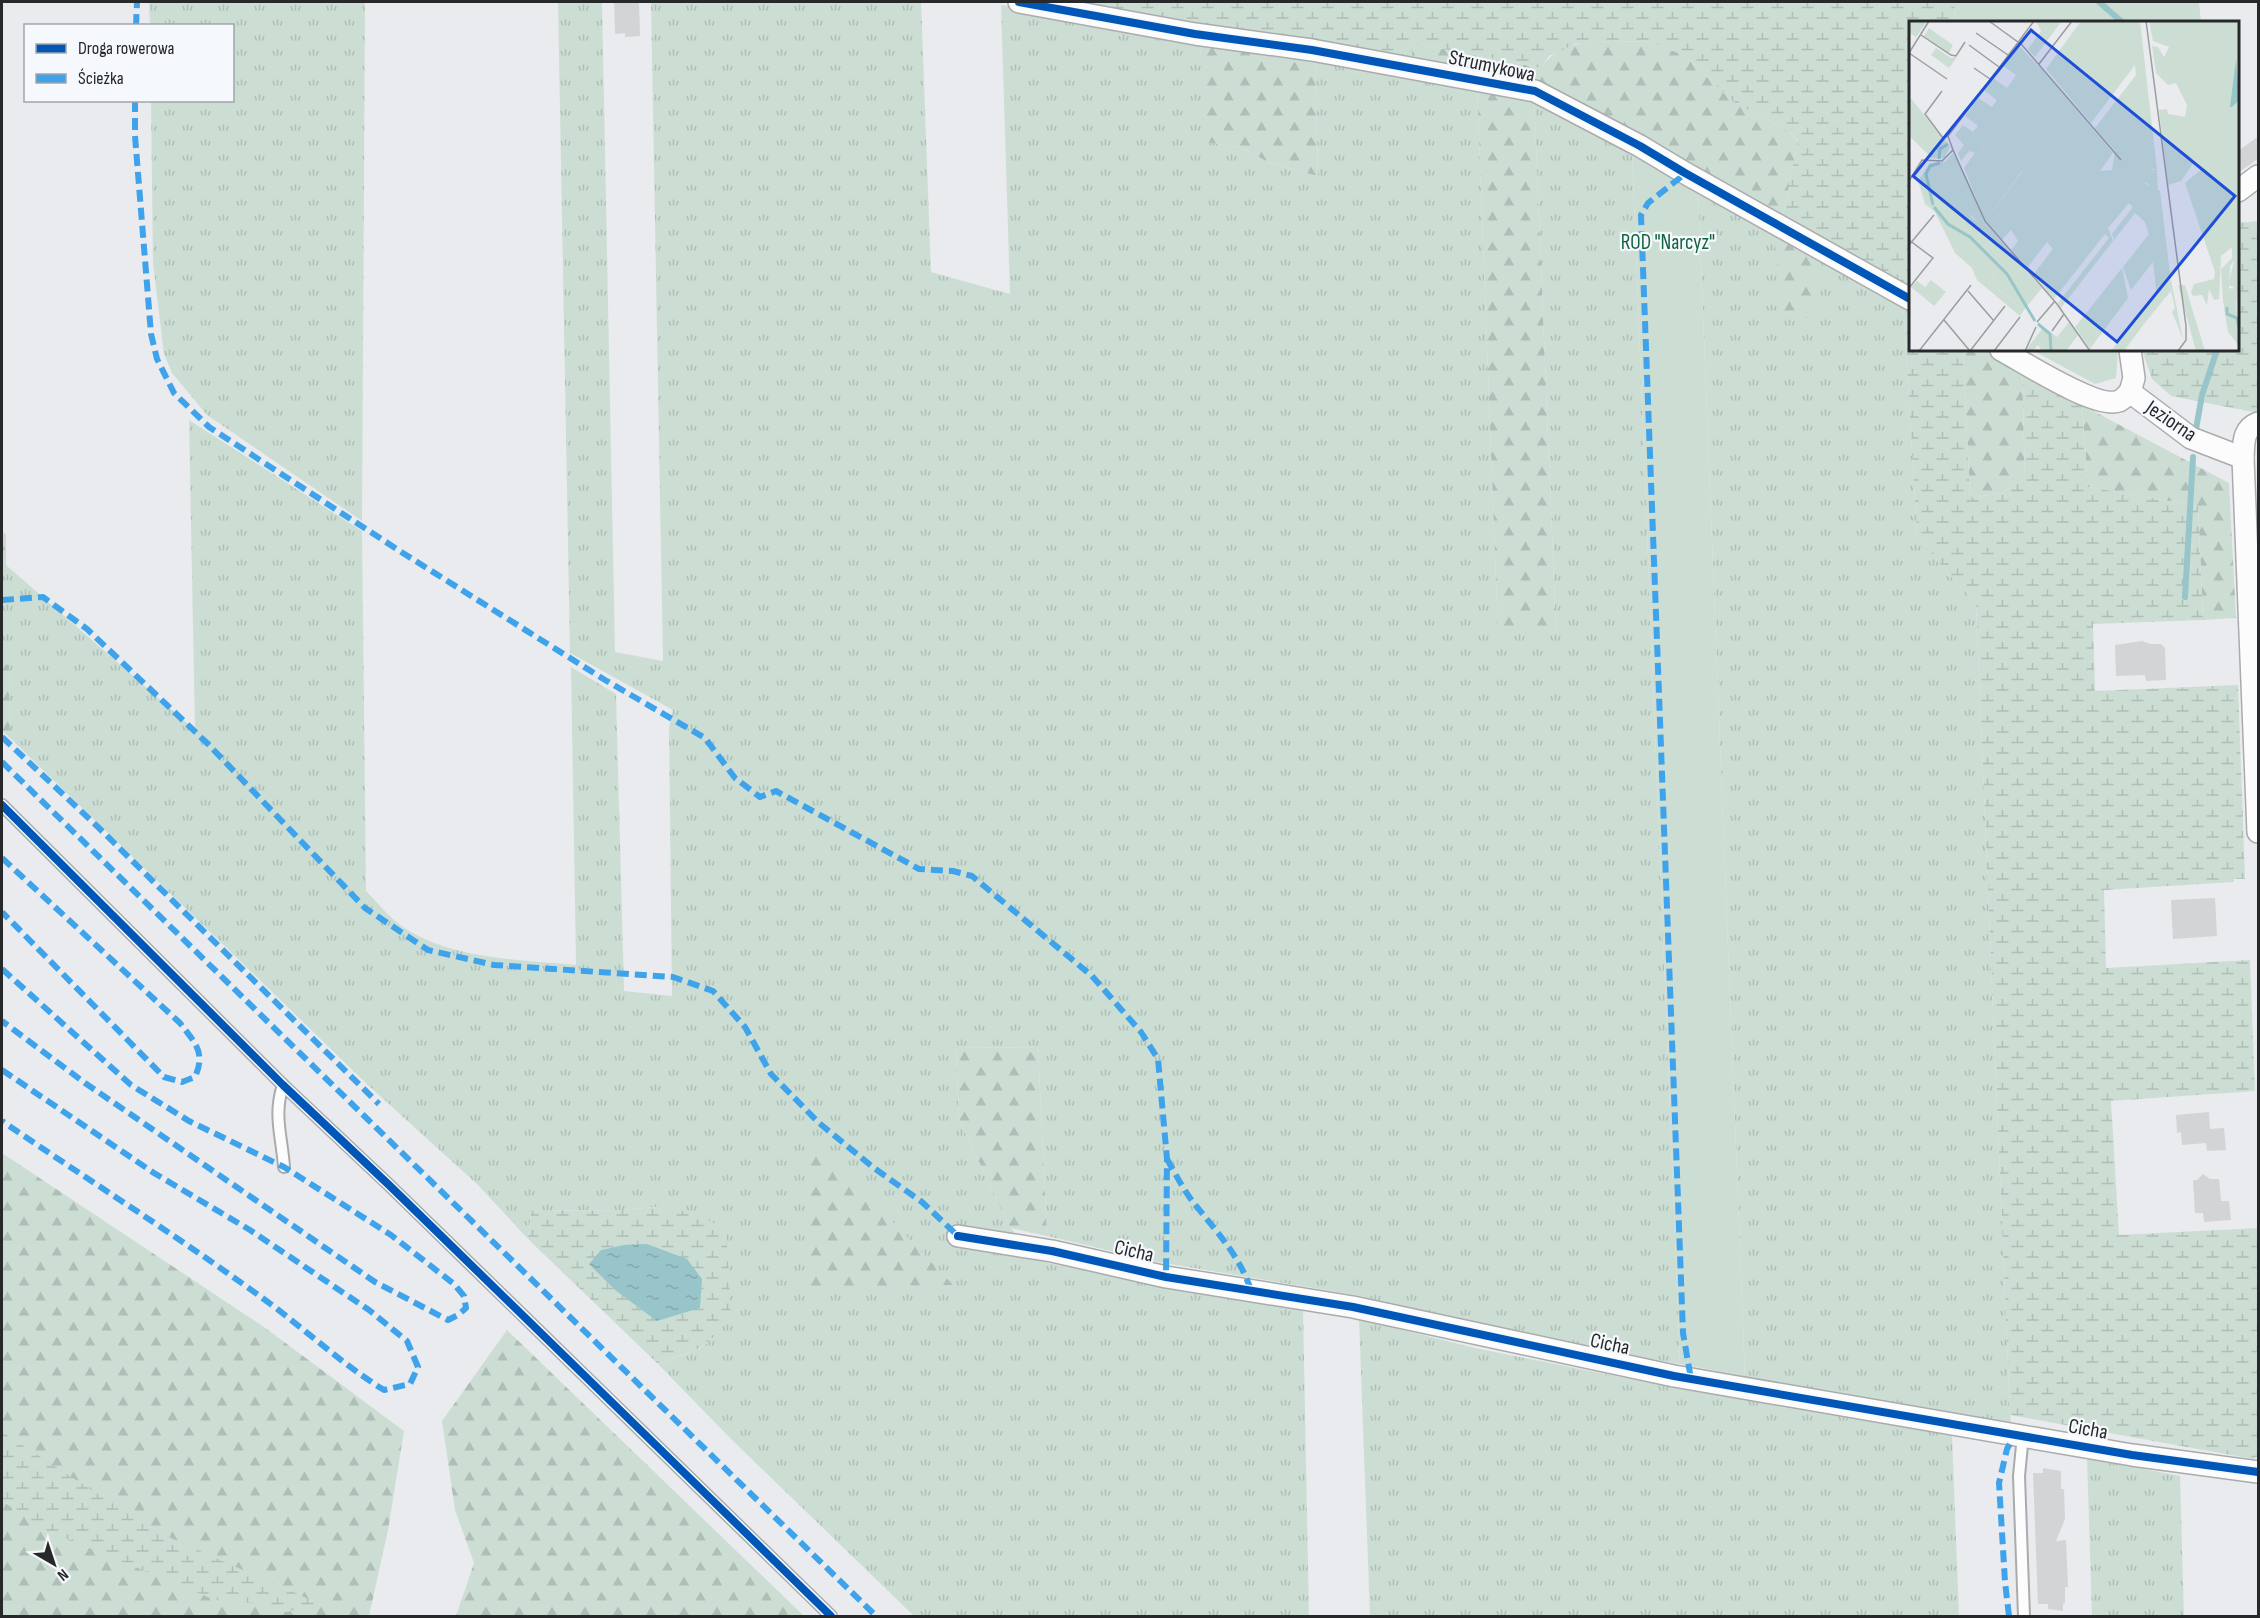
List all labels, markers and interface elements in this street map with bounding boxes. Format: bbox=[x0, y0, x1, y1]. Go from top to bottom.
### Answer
inset map bbox=[1909, 21, 2239, 351]
legend bbox=[24, 24, 234, 102]
text: Droga rowerowa bbox=[78, 38, 175, 59]
street label: Strumykowa bbox=[1447, 45, 1537, 87]
text: Ścieżka bbox=[78, 68, 124, 89]
park label: ROD "Narcyz" bbox=[1621, 230, 1715, 255]
street label: Jeziorna bbox=[2140, 394, 2201, 447]
street label: Cicha bbox=[1112, 1234, 1156, 1268]
street label: Cicha bbox=[1588, 1328, 1632, 1360]
street label: Cicha bbox=[2066, 1413, 2110, 1445]
north arrow bbox=[24, 1534, 84, 1594]
text: N bbox=[53, 1564, 72, 1585]

